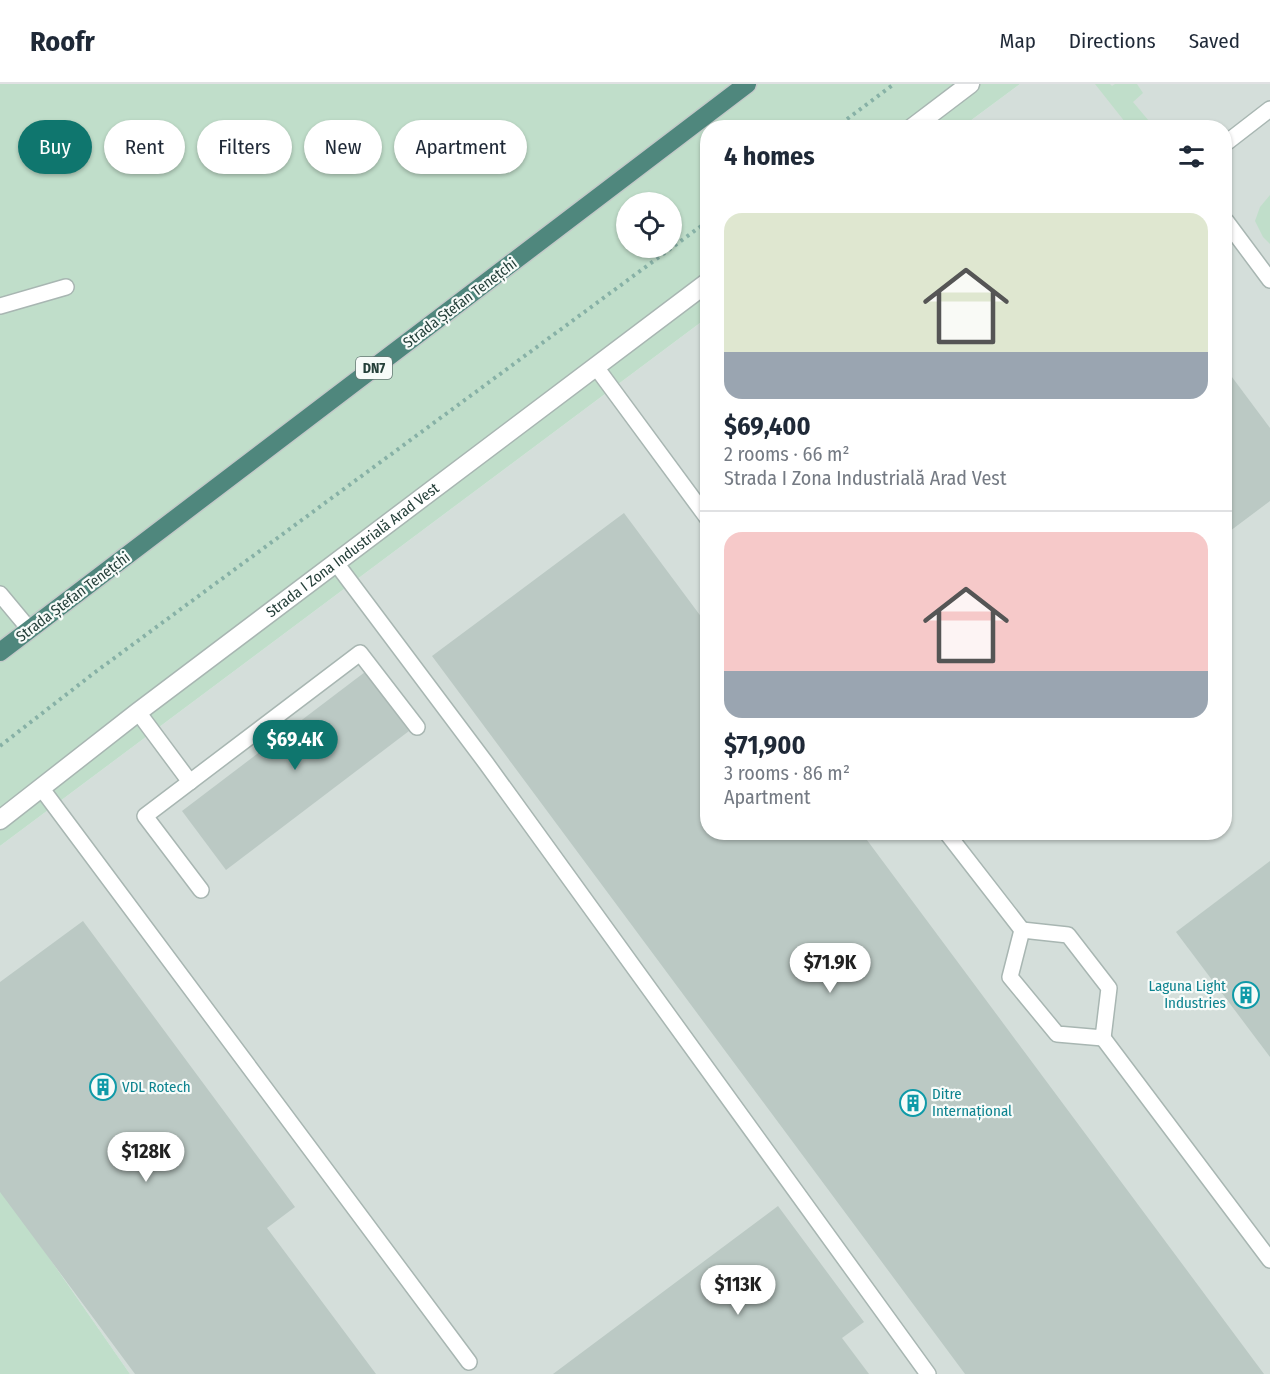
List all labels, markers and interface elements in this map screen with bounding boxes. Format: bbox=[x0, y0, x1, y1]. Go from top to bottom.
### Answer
text: Roofr bbox=[30, 25, 95, 58]
text: Map bbox=[999, 28, 1036, 54]
text: Directions bbox=[1069, 28, 1156, 54]
text: Saved bbox=[1189, 28, 1240, 54]
chip: Buy bbox=[18, 120, 92, 174]
chip: Rent bbox=[104, 120, 185, 174]
chip: Filters bbox=[197, 120, 292, 174]
chip: New bbox=[304, 120, 382, 174]
chip: Apartment bbox=[394, 120, 527, 174]
icon: filters bbox=[1175, 140, 1208, 173]
text: 4 homes bbox=[724, 141, 815, 172]
map controls bbox=[616, 192, 682, 258]
button: locate bbox=[616, 192, 682, 258]
icon: home bbox=[912, 252, 1020, 360]
street label: Strada Ștefan Tenețchi bbox=[400, 254, 521, 352]
road number: DN7 bbox=[356, 357, 392, 379]
text: $69,400 bbox=[724, 411, 811, 442]
text: 2 rooms · 66 m² bbox=[724, 442, 850, 466]
text: Strada I Zona Industrială Arad Vest bbox=[724, 466, 1006, 490]
street label: Strada I Zona Industrială Arad Vest bbox=[262, 479, 443, 621]
street label: Strada Ștefan Tenețchi bbox=[13, 548, 134, 646]
icon: home bbox=[912, 571, 1020, 679]
pin: $69.4K bbox=[246, 720, 344, 771]
text: $69.4K bbox=[267, 727, 323, 751]
text: $71,900 bbox=[724, 730, 806, 761]
text: 3 rooms · 86 m² bbox=[724, 761, 850, 785]
text: Apartment bbox=[724, 785, 811, 809]
pin: $71.9K bbox=[781, 943, 879, 994]
text: $71.9K bbox=[804, 950, 856, 974]
place label: Laguna Light Industries bbox=[1148, 977, 1226, 1012]
building icon: Laguna Light Industries bbox=[1231, 980, 1261, 1010]
building icon: VDL Rotech bbox=[88, 1072, 118, 1102]
place label: VDL Rotech bbox=[122, 1078, 191, 1096]
place label: Ditre Internațional bbox=[932, 1085, 1012, 1121]
building icon: Ditre Internațional bbox=[898, 1088, 928, 1118]
pin: $128K bbox=[104, 1132, 188, 1183]
text: $128K bbox=[121, 1139, 171, 1163]
pin: $113K bbox=[696, 1265, 780, 1316]
text: $113K bbox=[715, 1272, 761, 1296]

